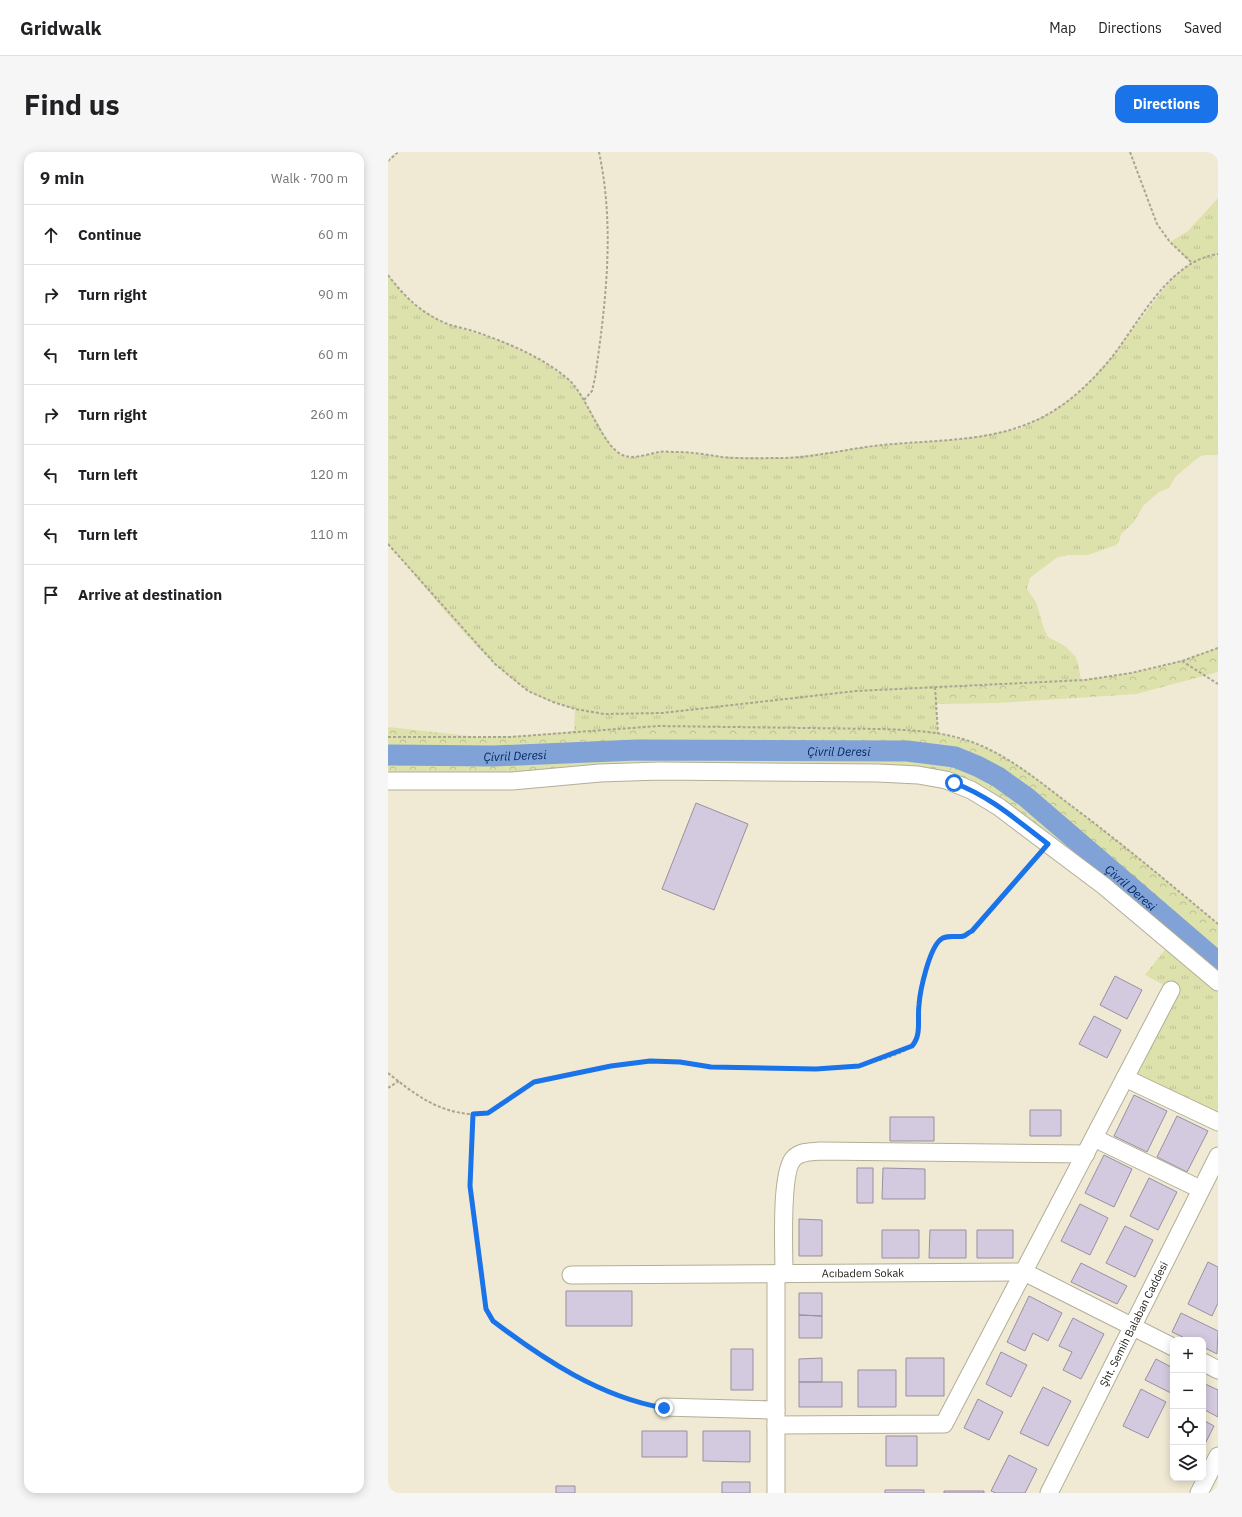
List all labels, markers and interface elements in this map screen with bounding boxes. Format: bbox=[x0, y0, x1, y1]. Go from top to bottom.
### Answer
text: Gridwalk bbox=[20, 16, 102, 40]
text: Map bbox=[1049, 19, 1076, 37]
text: Directions bbox=[1098, 19, 1162, 37]
text: Saved bbox=[1184, 19, 1222, 37]
button: Directions bbox=[1115, 85, 1218, 123]
text: Find us bbox=[24, 86, 120, 123]
text: 9 min bbox=[40, 167, 84, 189]
text: Walk · 700 m bbox=[271, 170, 348, 187]
icon: ahead bbox=[40, 224, 62, 246]
text: Continue bbox=[78, 225, 142, 244]
text: 60 m bbox=[318, 226, 348, 243]
icon: right bbox=[40, 284, 62, 306]
text: Turn right bbox=[78, 285, 147, 304]
text: 90 m bbox=[318, 286, 348, 303]
icon: left bbox=[40, 344, 62, 366]
text: Turn left bbox=[78, 345, 138, 364]
text: 60 m bbox=[318, 346, 348, 363]
icon: right bbox=[40, 404, 62, 426]
text: Turn right bbox=[78, 405, 147, 424]
text: 260 m bbox=[310, 406, 348, 423]
icon: left bbox=[40, 464, 62, 486]
text: Turn left bbox=[78, 465, 138, 484]
text: 120 m bbox=[310, 466, 348, 483]
icon: left bbox=[40, 524, 62, 546]
text: Turn left bbox=[78, 525, 138, 544]
text: 110 m bbox=[310, 526, 348, 543]
icon: arrive bbox=[40, 584, 62, 606]
text: Arrive at destination bbox=[78, 585, 222, 604]
water label: Çivril Deresi bbox=[807, 743, 871, 758]
water label: Çivril Deresi bbox=[483, 746, 548, 764]
route start bbox=[945, 774, 963, 792]
water label: Çivril Deresi bbox=[1102, 861, 1161, 914]
street label: Şht. Semih Balaban Caddesi bbox=[1096, 1259, 1171, 1389]
street label: Acıbadem Sokak bbox=[822, 1266, 904, 1280]
map controls bbox=[1170, 1337, 1206, 1481]
button: + bbox=[1170, 1337, 1206, 1373]
button: − bbox=[1170, 1373, 1206, 1409]
route end bbox=[655, 1399, 673, 1417]
button: locate bbox=[1170, 1409, 1206, 1445]
button: layers bbox=[1170, 1445, 1206, 1481]

